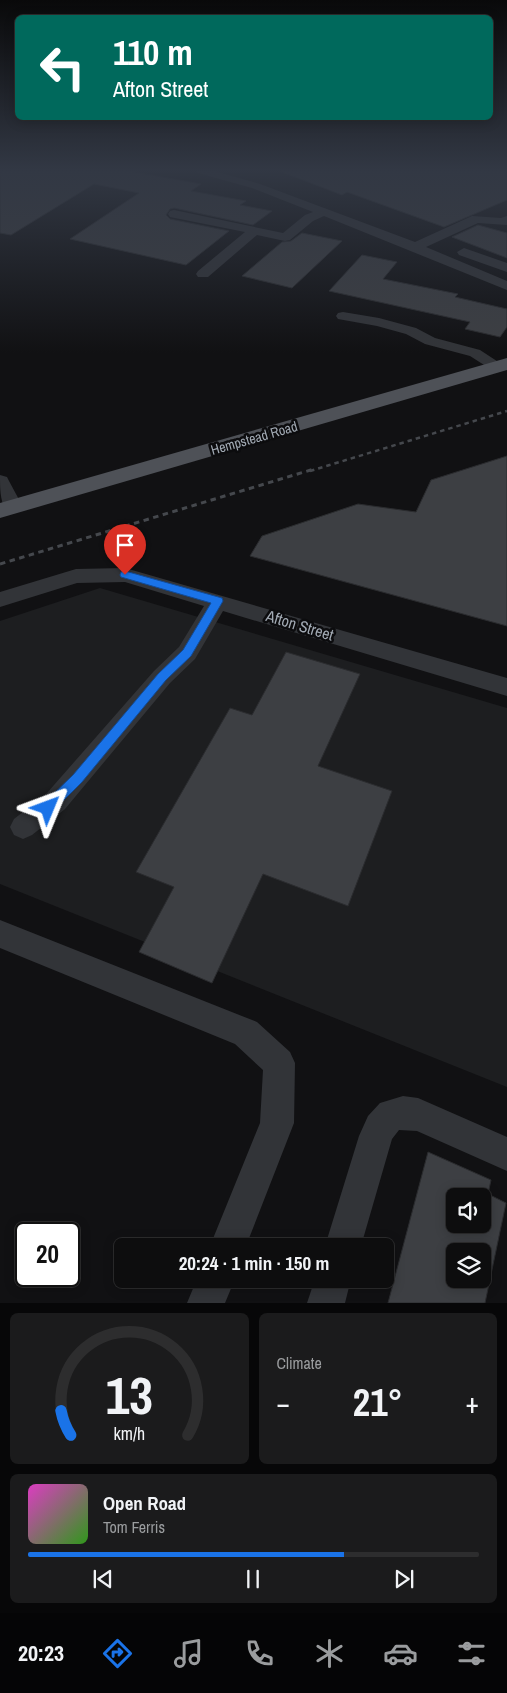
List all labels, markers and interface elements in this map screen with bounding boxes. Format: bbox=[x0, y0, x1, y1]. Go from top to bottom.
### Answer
text: 110 m bbox=[113, 29, 193, 76]
icon: left bbox=[30, 35, 95, 100]
text: Afton Street bbox=[113, 74, 208, 104]
street label: Hempstead Road bbox=[209, 417, 299, 459]
pin bbox=[104, 524, 146, 575]
icon: arrive bbox=[111, 531, 139, 559]
street label: Afton Street bbox=[263, 604, 337, 646]
position arrow bbox=[21, 781, 73, 833]
map controls bbox=[446, 1188, 491, 1288]
button: sound bbox=[446, 1188, 491, 1233]
speed limit sign: 20 bbox=[15, 1222, 80, 1287]
button: layers bbox=[446, 1243, 491, 1288]
text: 20:24 · 1 min · 150 m bbox=[179, 1250, 329, 1276]
text: Climate bbox=[277, 1352, 322, 1374]
text: 13 bbox=[106, 1360, 153, 1430]
text: 21° bbox=[353, 1377, 403, 1428]
text: − bbox=[277, 1384, 290, 1422]
text: + bbox=[466, 1384, 479, 1422]
text: km/h bbox=[113, 1422, 145, 1446]
text: Open Road bbox=[103, 1490, 186, 1516]
text: Tom Ferris bbox=[103, 1516, 165, 1538]
icon: previous bbox=[89, 1565, 117, 1593]
icon: pause bbox=[239, 1565, 267, 1593]
icon: next bbox=[390, 1565, 418, 1593]
icon: directions bbox=[100, 1636, 135, 1671]
icon: music bbox=[171, 1636, 206, 1671]
icon: phone bbox=[242, 1636, 277, 1671]
icon: climate bbox=[312, 1636, 347, 1671]
icon: car bbox=[383, 1636, 418, 1671]
icon: filters bbox=[454, 1636, 489, 1671]
text: 20:23 bbox=[18, 1638, 64, 1668]

